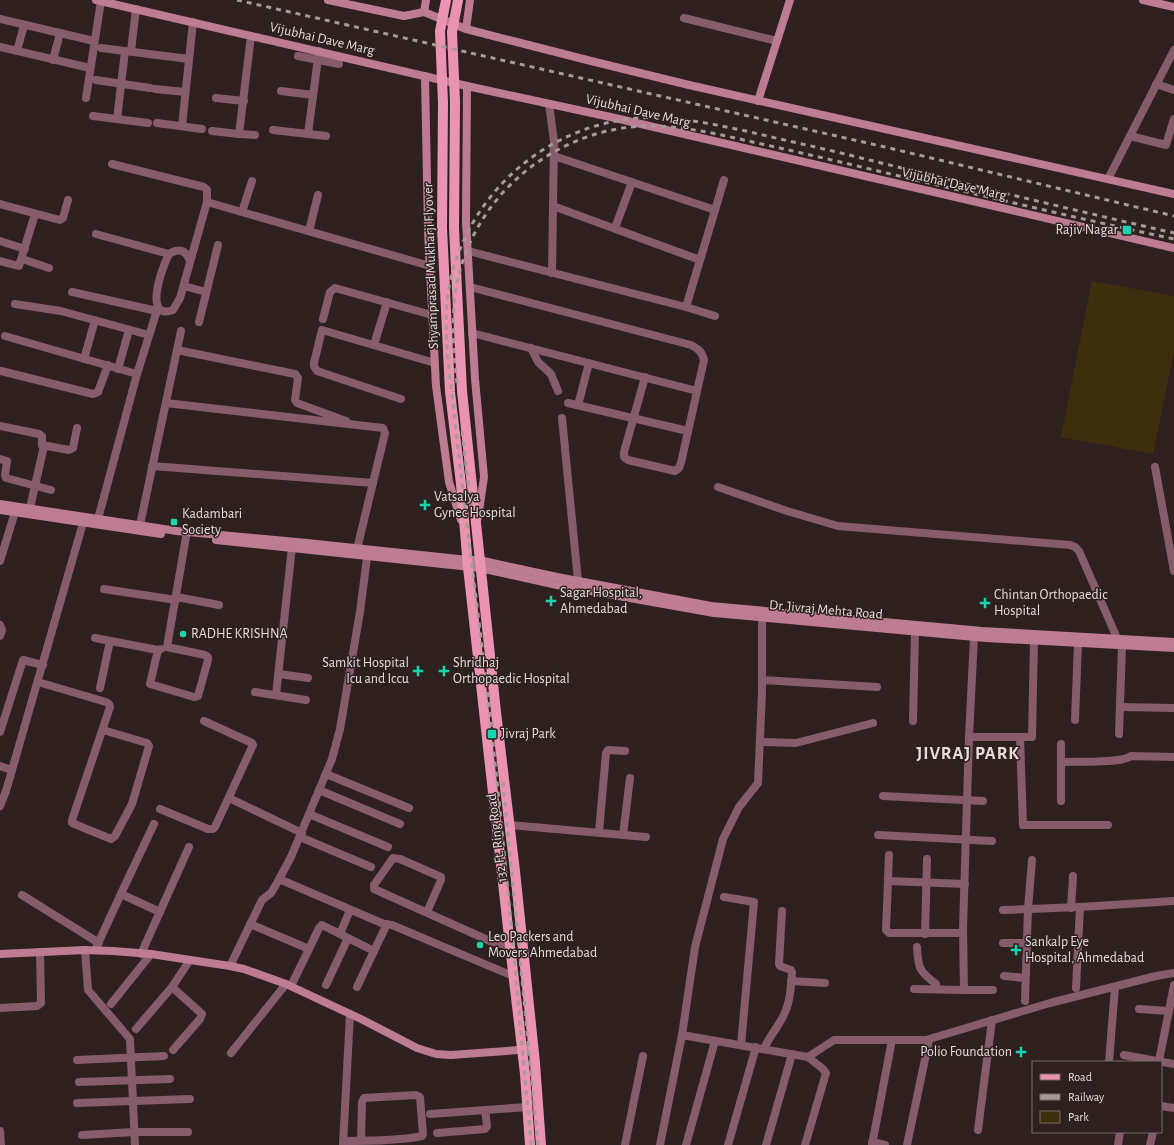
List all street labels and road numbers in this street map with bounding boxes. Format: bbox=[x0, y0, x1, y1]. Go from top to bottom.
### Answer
street label: Vijubhai Dave Marg bbox=[268, 20, 376, 58]
street label: Vijubhai Dave Marg bbox=[584, 92, 692, 130]
street label: Vijubhai Dave Marg bbox=[900, 165, 1008, 203]
street label: Shyamprasad Mukharji Flyover bbox=[421, 182, 441, 349]
street label: Dr. Jivraj Mehta Road bbox=[769, 598, 883, 622]
street label: 132 Ft. Ring Road bbox=[485, 793, 509, 883]

